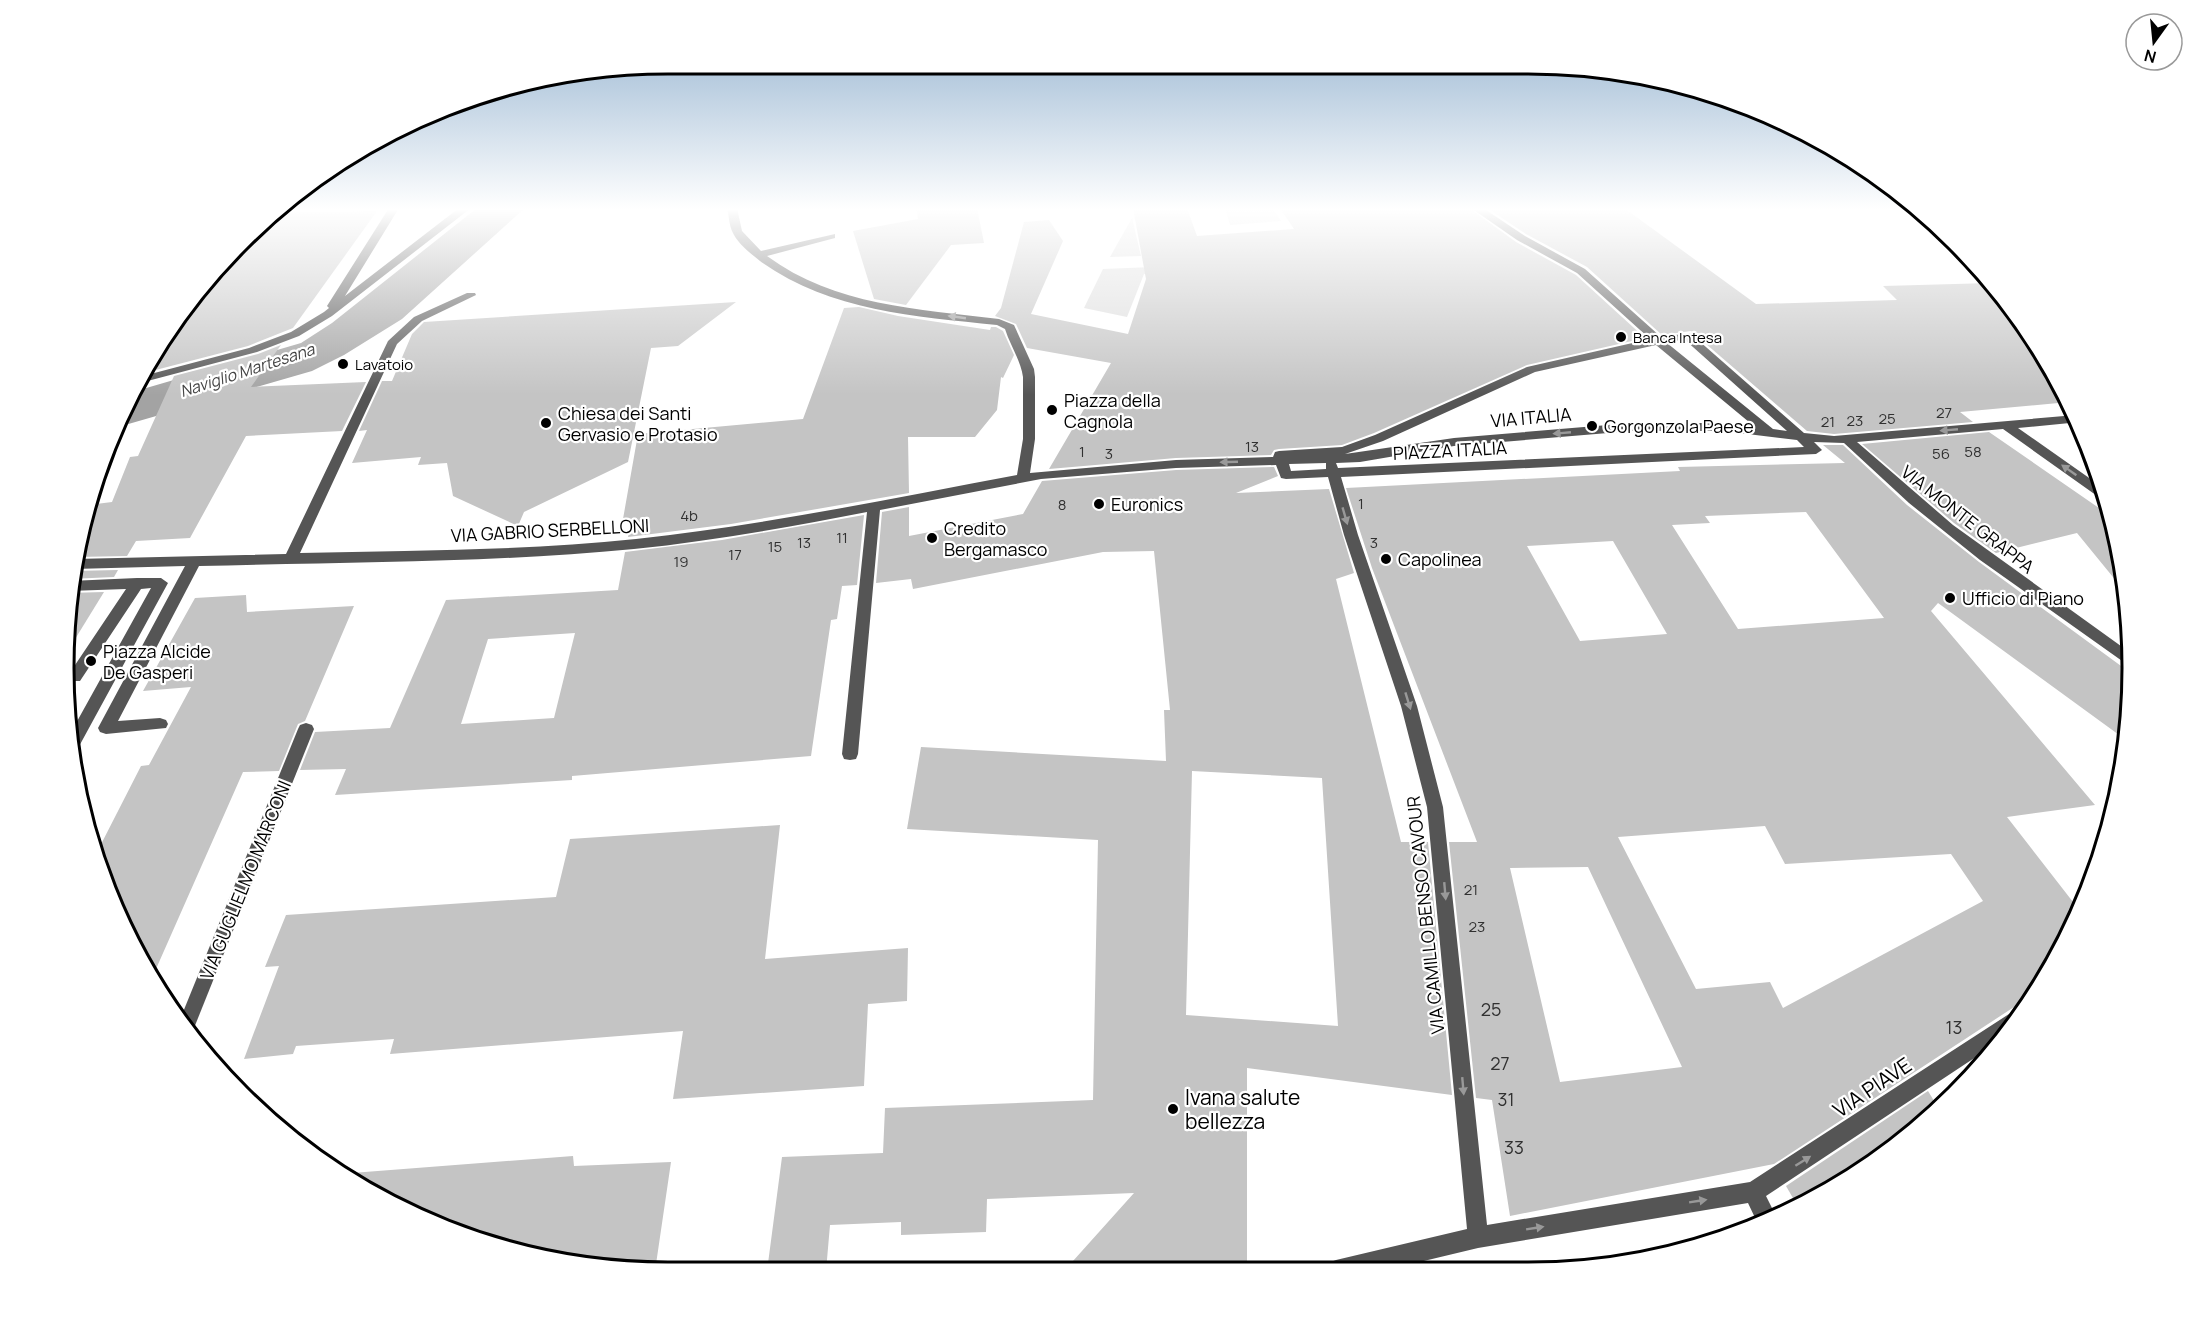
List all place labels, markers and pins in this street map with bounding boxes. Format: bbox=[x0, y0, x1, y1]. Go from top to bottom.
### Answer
place label: Banca Intesa bbox=[1633, 327, 1722, 348]
marker: Banca Intesa bbox=[1614, 330, 1628, 344]
place label: Lavatoio bbox=[355, 354, 413, 375]
marker: Lavatoio bbox=[336, 357, 350, 371]
place label: Piazza della Cagnola bbox=[1064, 388, 1161, 433]
place label: Chiesa dei Santi Gervasio e Protasio bbox=[558, 401, 718, 446]
marker: Piazza della Cagnola bbox=[1045, 403, 1059, 417]
place label: Gorgonzola Paese bbox=[1604, 414, 1754, 438]
marker: Chiesa dei Santi Gervasio e Protasio bbox=[539, 416, 553, 430]
marker: Gorgonzola Paese bbox=[1585, 419, 1599, 433]
place label: Euronics bbox=[1111, 492, 1183, 516]
marker: Euronics bbox=[1092, 497, 1106, 511]
place label: Credito Bergamasco bbox=[944, 516, 1047, 561]
marker: Credito Bergamasco bbox=[925, 531, 939, 545]
place label: Capolinea bbox=[1398, 547, 1482, 571]
marker: Capolinea bbox=[1379, 552, 1393, 566]
place label: Ufficio di Piano bbox=[1962, 586, 2084, 610]
marker: Ufficio di Piano bbox=[1943, 591, 1957, 605]
place label: Piazza Alcide De Gasperi bbox=[103, 639, 211, 684]
marker: Piazza Alcide De Gasperi bbox=[84, 654, 98, 668]
place label: Ivana salute bellezza bbox=[1185, 1083, 1300, 1135]
marker: Ivana salute bellezza bbox=[1166, 1102, 1180, 1116]

